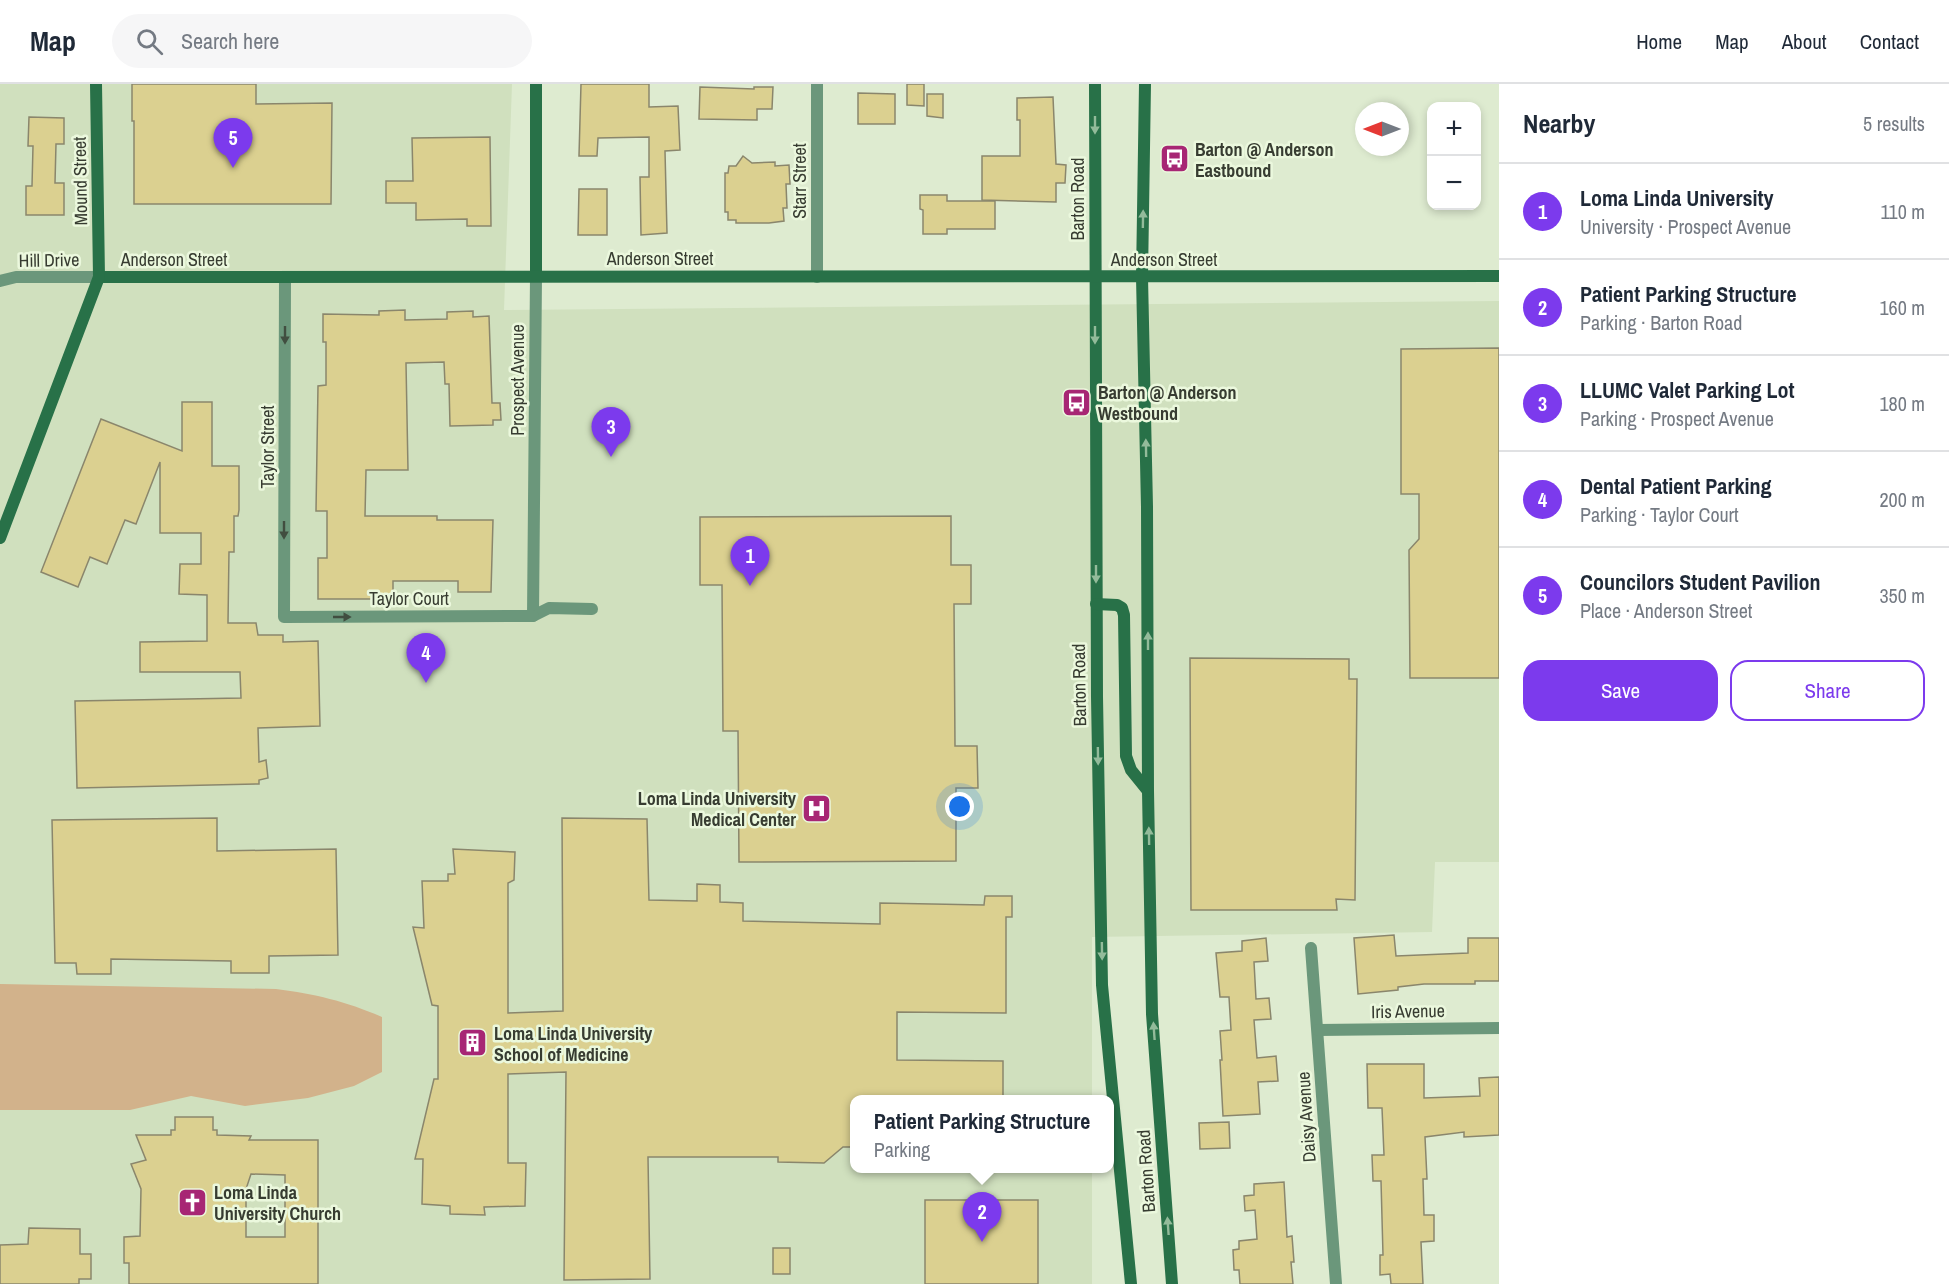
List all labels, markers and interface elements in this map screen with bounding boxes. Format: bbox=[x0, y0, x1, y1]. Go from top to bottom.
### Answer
search box bbox=[112, 14, 532, 68]
text: Map bbox=[30, 22, 76, 60]
icon: search bbox=[133, 25, 166, 58]
text: Search here bbox=[181, 26, 279, 56]
text: Home bbox=[1636, 27, 1682, 56]
text: Map bbox=[1715, 27, 1749, 56]
text: About bbox=[1782, 27, 1827, 56]
text: Contact bbox=[1860, 27, 1919, 56]
north arrow bbox=[1355, 102, 1409, 156]
map controls bbox=[1427, 102, 1481, 210]
button: + bbox=[1427, 102, 1481, 156]
text: Nearby bbox=[1523, 106, 1595, 141]
text: 5 results bbox=[1863, 110, 1925, 137]
one-way arrow bbox=[1090, 116, 1100, 135]
pin: 5 bbox=[214, 118, 252, 168]
street label: Mound Street bbox=[67, 136, 93, 226]
place label: Barton @ Anderson Eastbound bbox=[1195, 137, 1334, 183]
street label: Starr Street bbox=[787, 143, 812, 219]
bus stop icon: Barton @ Anderson Eastbound bbox=[1158, 143, 1190, 175]
button: − bbox=[1427, 156, 1481, 210]
street label: Barton Road bbox=[1065, 158, 1090, 240]
text: Loma Linda University bbox=[1580, 183, 1774, 213]
text: 1 bbox=[1538, 198, 1547, 225]
text: 110 m bbox=[1881, 198, 1925, 225]
one-way arrow bbox=[1138, 209, 1147, 228]
text: University · Prospect Avenue bbox=[1580, 213, 1791, 240]
street label: Anderson Street bbox=[606, 246, 713, 271]
street label: Hill Drive bbox=[18, 247, 80, 273]
street label: Anderson Street bbox=[120, 247, 227, 272]
street label: Anderson Street bbox=[1110, 247, 1217, 272]
text: Patient Parking Structure bbox=[1580, 279, 1797, 309]
text: 2 bbox=[1538, 294, 1547, 321]
text: 160 m bbox=[1879, 294, 1925, 321]
text: Parking · Barton Road bbox=[1580, 309, 1742, 336]
street label: Prospect Avenue bbox=[505, 324, 530, 436]
one-way arrow bbox=[280, 326, 290, 345]
one-way arrow bbox=[1090, 326, 1100, 345]
text: LLUMC Valet Parking Lot bbox=[1580, 375, 1795, 405]
place label: Barton @ Anderson Westbound bbox=[1098, 380, 1237, 426]
bus stop icon: Barton @ Anderson Westbound bbox=[1061, 386, 1093, 418]
text: 3 bbox=[1538, 390, 1547, 417]
text: 180 m bbox=[1879, 390, 1925, 417]
street label: Taylor Street bbox=[255, 405, 280, 489]
text: Parking · Prospect Avenue bbox=[1580, 405, 1774, 432]
pin: 3 bbox=[592, 408, 630, 457]
one-way arrow bbox=[1141, 439, 1150, 458]
text: Dental Patient Parking bbox=[1580, 471, 1772, 501]
text: 4 bbox=[1538, 486, 1547, 513]
text: 200 m bbox=[1879, 486, 1925, 513]
text: Parking · Taylor Court bbox=[1580, 501, 1739, 528]
one-way arrow bbox=[279, 521, 289, 540]
pin: 1 bbox=[730, 536, 770, 586]
one-way arrow bbox=[1091, 565, 1101, 584]
text: Councilors Student Pavilion bbox=[1580, 567, 1821, 597]
text: 5 bbox=[1538, 582, 1547, 609]
text: 350 m bbox=[1879, 582, 1925, 609]
street label: Taylor Court bbox=[369, 586, 449, 611]
text: Place · Anderson Street bbox=[1580, 597, 1752, 624]
one-way arrow bbox=[333, 612, 352, 622]
one-way arrow bbox=[1143, 632, 1153, 651]
pin: 4 bbox=[406, 634, 446, 683]
street label: Barton Road bbox=[1066, 643, 1092, 727]
button: Save bbox=[1523, 660, 1718, 721]
button: Share bbox=[1730, 660, 1925, 721]
one-way arrow bbox=[1093, 746, 1103, 765]
place label: Loma Linda University Medical Center bbox=[638, 786, 797, 832]
hospital icon: Loma Linda University Medical Center bbox=[801, 792, 833, 824]
your location bbox=[945, 792, 974, 821]
one-way arrow bbox=[1144, 827, 1154, 846]
one-way arrow bbox=[1097, 941, 1107, 960]
street label: Iris Avenue bbox=[1371, 998, 1445, 1024]
place label: Loma Linda University School of Medicine bbox=[494, 1021, 653, 1067]
one-way arrow bbox=[1149, 1022, 1158, 1041]
building icon: Loma Linda University School of Medicine bbox=[457, 1027, 489, 1059]
street label: Daisy Avenue bbox=[1290, 1071, 1322, 1163]
popup bbox=[850, 1095, 1114, 1173]
text: Patient Parking Structure bbox=[874, 1106, 1090, 1136]
street label: Barton Road bbox=[1131, 1129, 1161, 1213]
text: Parking bbox=[874, 1136, 930, 1163]
place label: Loma Linda University Church bbox=[214, 1180, 341, 1226]
church icon: Loma Linda University Church bbox=[177, 1186, 209, 1218]
pin: 2 bbox=[962, 1192, 1002, 1242]
one-way arrow bbox=[1163, 1216, 1173, 1235]

